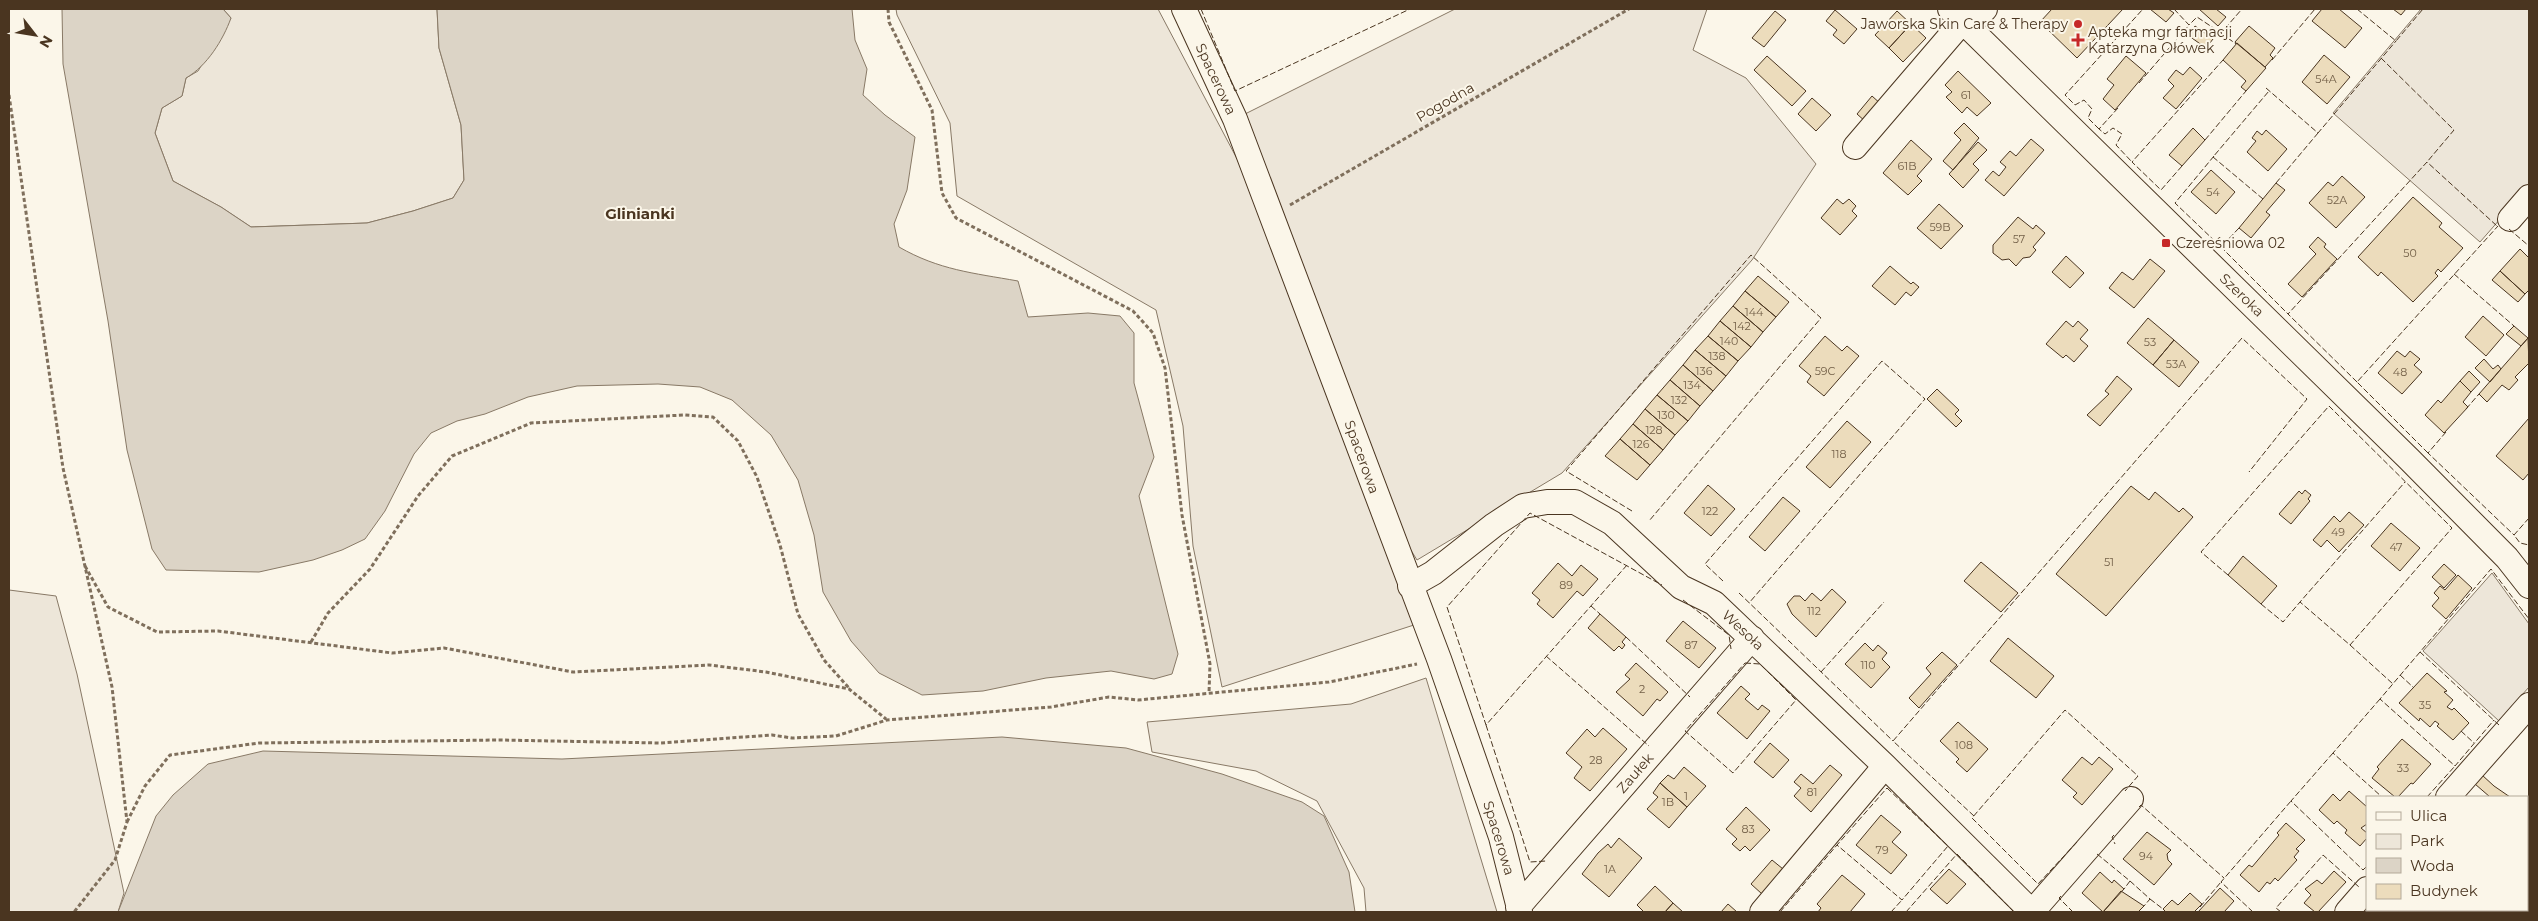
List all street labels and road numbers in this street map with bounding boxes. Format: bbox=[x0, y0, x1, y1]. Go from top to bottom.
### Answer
street label: Spacerowa bbox=[1192, 40, 1240, 118]
street label: Pogodna bbox=[1413, 78, 1477, 126]
street label: Szeroka bbox=[2216, 269, 2268, 321]
street label: Spacerowa bbox=[1340, 418, 1384, 496]
street label: Wesoła bbox=[1718, 606, 1768, 654]
street label: Zaułek bbox=[1613, 749, 1658, 797]
street label: Spacerowa bbox=[1479, 799, 1519, 877]

